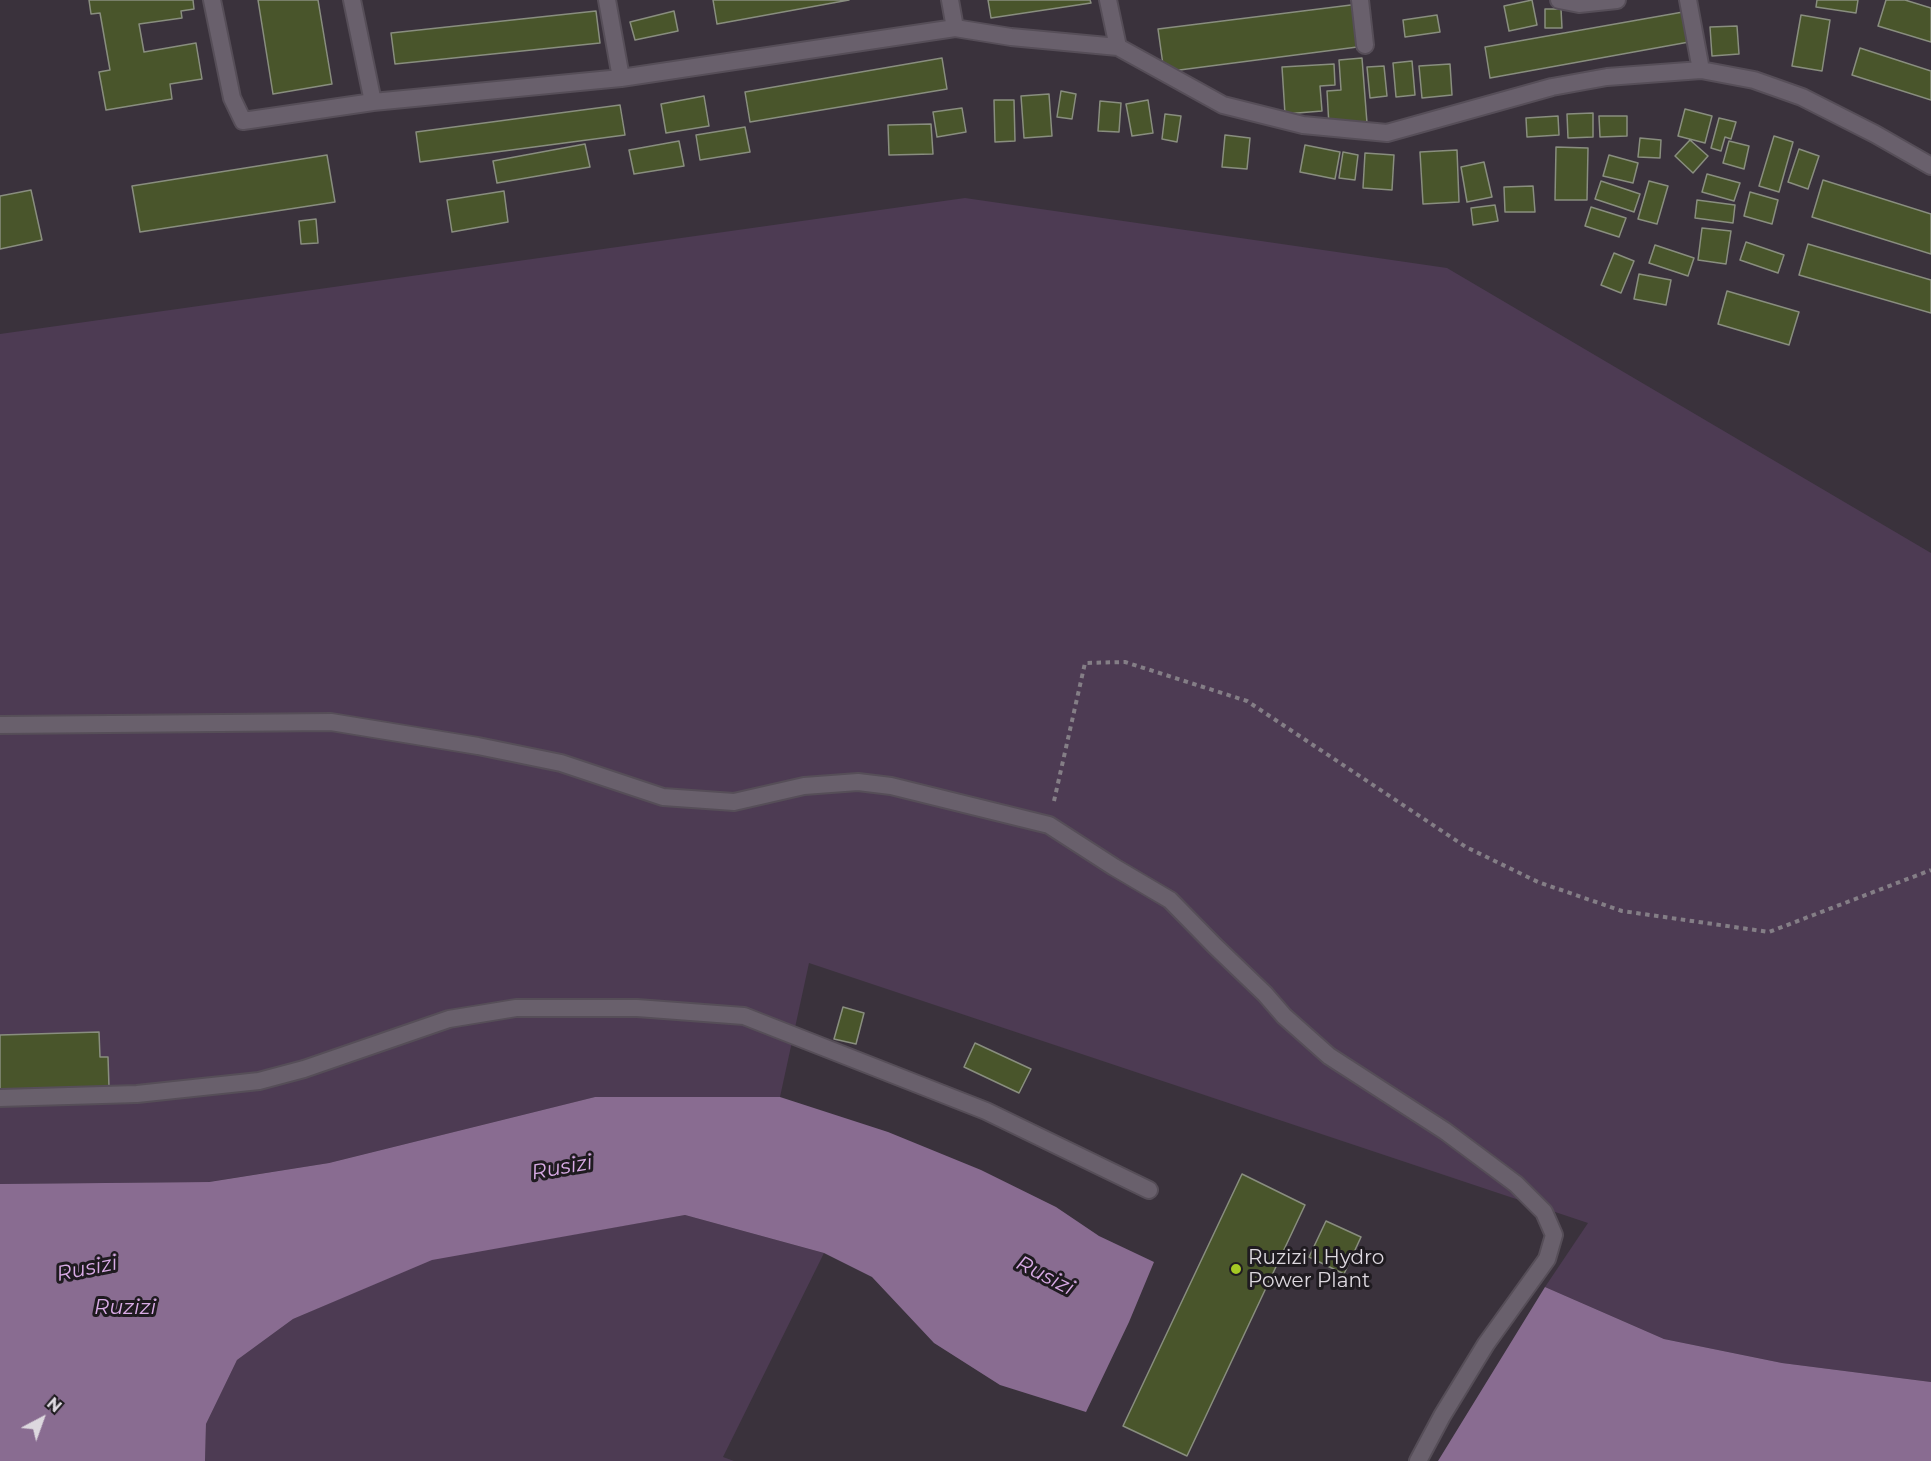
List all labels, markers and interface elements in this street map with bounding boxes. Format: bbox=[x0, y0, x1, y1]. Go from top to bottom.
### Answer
water label: Rusizi bbox=[529, 1150, 595, 1186]
place label: Ruzizi I Hydro Power Plant bbox=[1248, 1246, 1384, 1293]
water label: Rusizi bbox=[54, 1251, 120, 1287]
water label: Rusizi bbox=[1012, 1251, 1078, 1301]
marker: Ruzizi I Hydro Power Plant bbox=[1229, 1262, 1243, 1276]
water label: Ruzizi bbox=[94, 1295, 156, 1321]
north arrow bbox=[12, 1389, 72, 1449]
text: N bbox=[43, 1394, 65, 1416]

